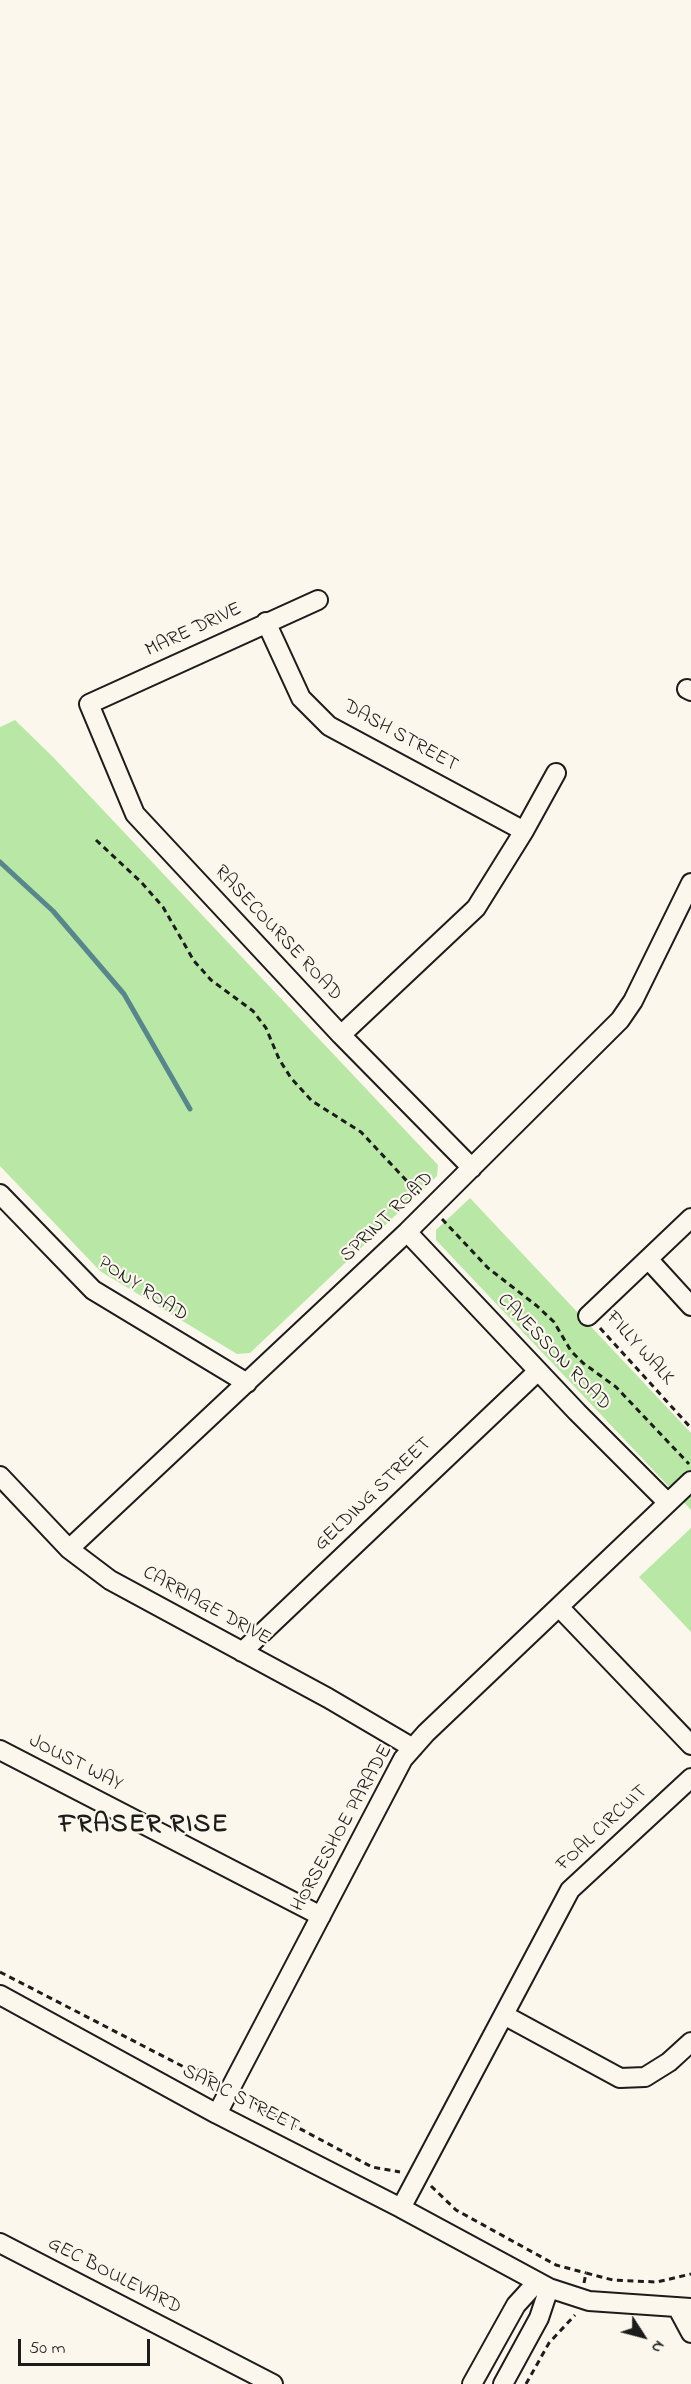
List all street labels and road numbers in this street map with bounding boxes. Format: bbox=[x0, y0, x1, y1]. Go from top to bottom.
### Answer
street label: MARE DRIVE bbox=[142, 598, 246, 664]
street label: DASH STREET bbox=[338, 696, 462, 778]
street label: RASECOURSE ROAD bbox=[208, 861, 346, 1007]
street label: SPRINT ROAD bbox=[336, 1168, 440, 1268]
street label: PONY ROAD bbox=[92, 1252, 192, 1328]
street label: CAVESSON ROAD bbox=[491, 1289, 615, 1417]
street label: FILLY WALK bbox=[599, 1307, 679, 1391]
street label: GELDING STREET bbox=[310, 1433, 438, 1557]
street label: CARRIAGE DRIVE bbox=[138, 1562, 274, 1652]
street label: JOUST WAY bbox=[24, 1730, 126, 1798]
street label: HORSESHOE PARADE bbox=[287, 1741, 399, 1917]
street label: FOAL CIRCUIT bbox=[552, 1781, 654, 1877]
street label: SARIC STREET bbox=[178, 2060, 302, 2140]
street label: GEC BOULEVARD bbox=[43, 2233, 185, 2321]

